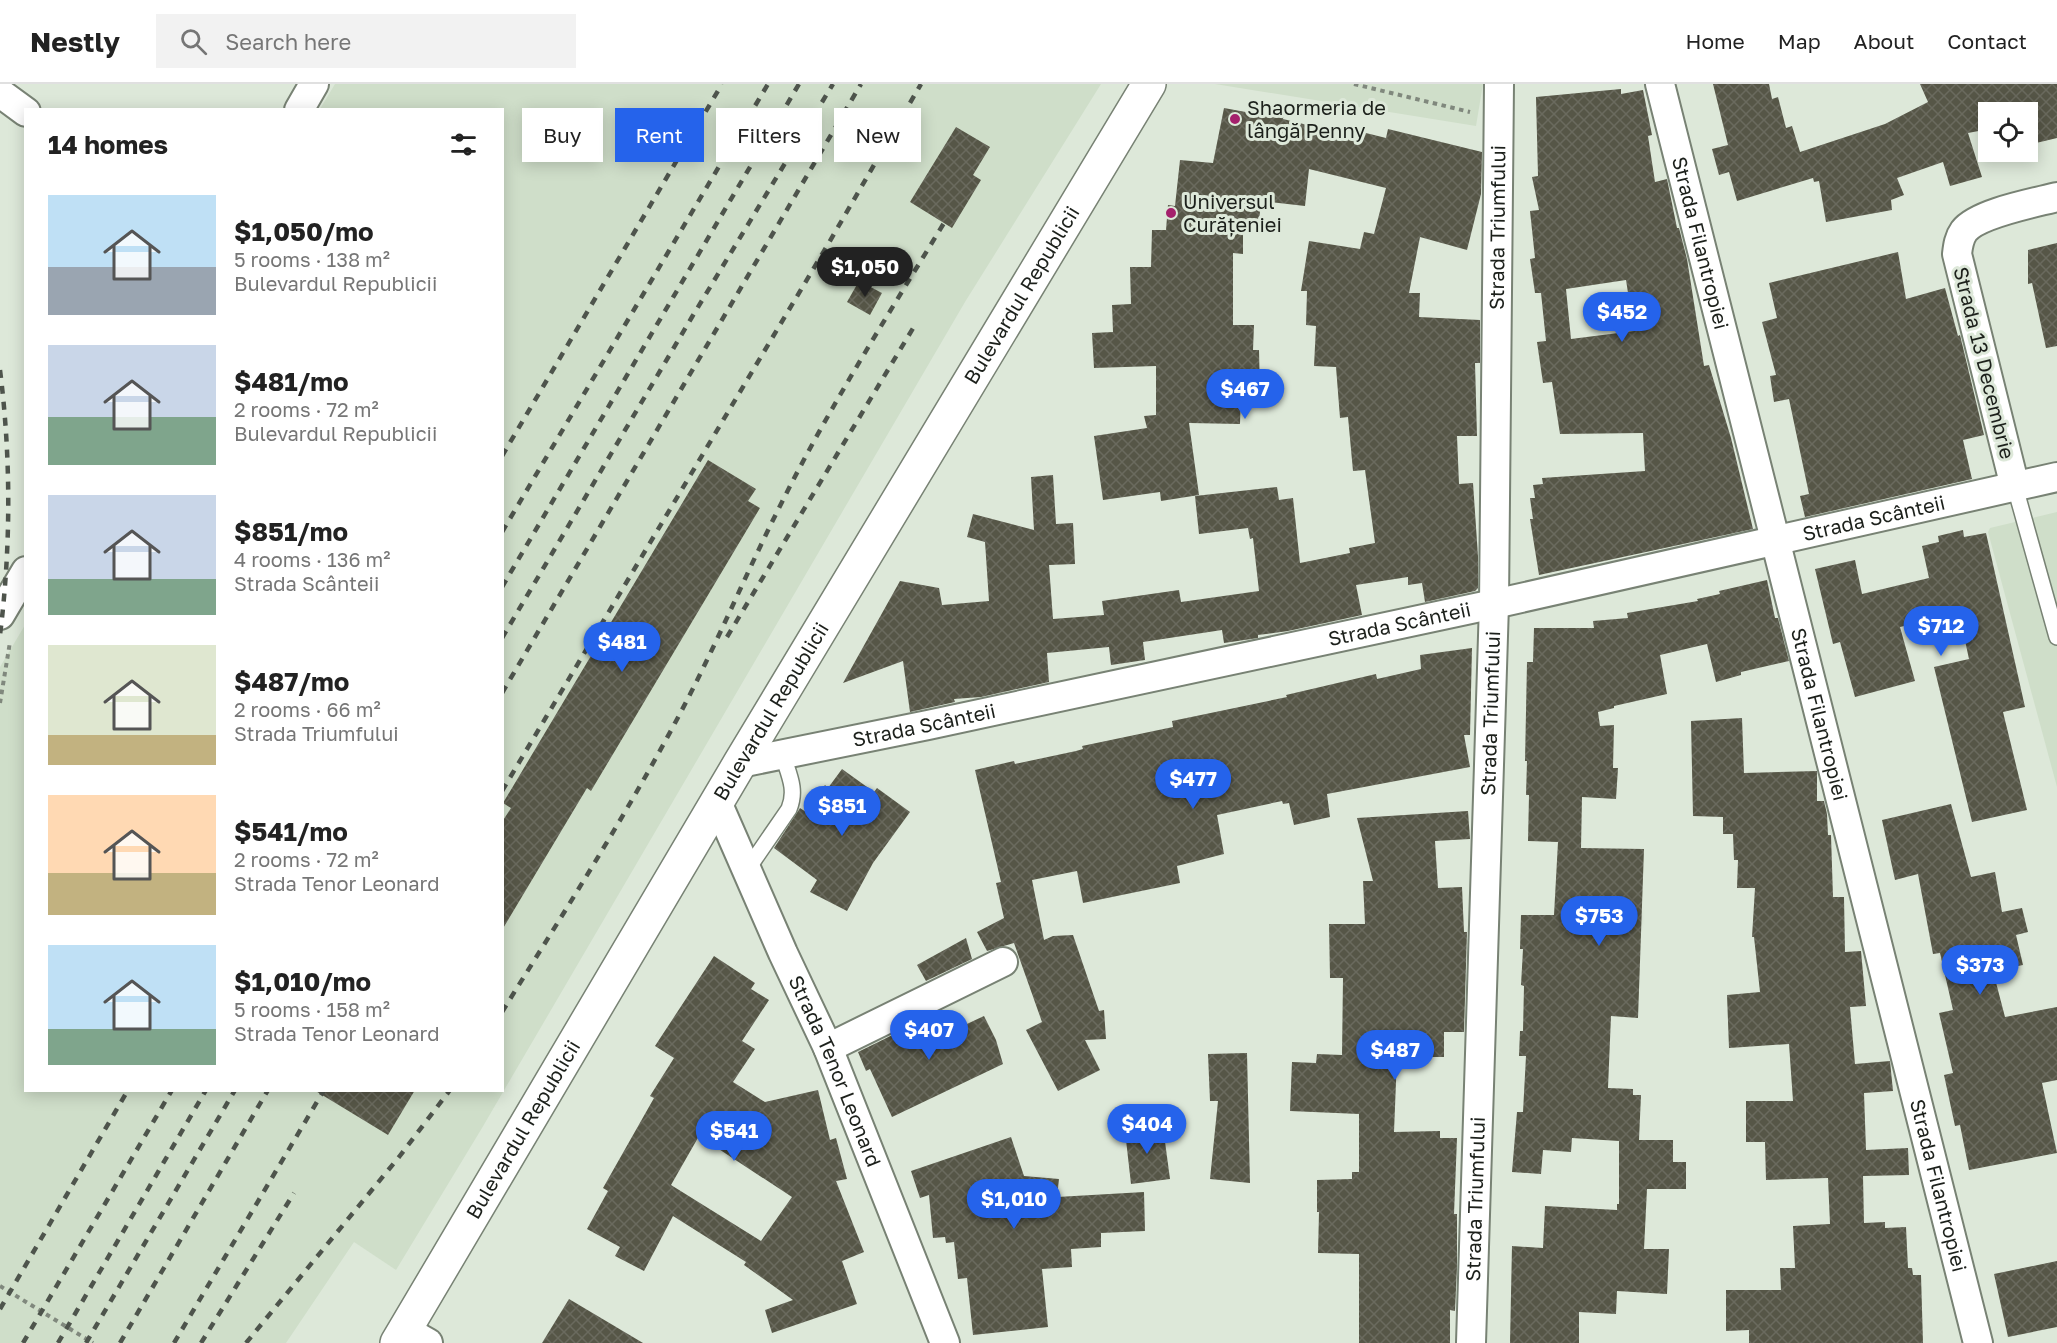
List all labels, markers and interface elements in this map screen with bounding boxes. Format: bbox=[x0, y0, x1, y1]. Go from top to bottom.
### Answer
search box bbox=[156, 14, 576, 68]
text: Nestly bbox=[30, 25, 120, 58]
icon: search bbox=[177, 25, 210, 58]
text: Search here bbox=[225, 28, 351, 55]
text: Home bbox=[1685, 28, 1745, 54]
text: Map bbox=[1778, 28, 1821, 54]
text: About bbox=[1854, 28, 1914, 54]
text: Contact bbox=[1947, 28, 2027, 54]
place label: Shaormeria de lângă Penny bbox=[1247, 95, 1386, 142]
map controls bbox=[1978, 102, 2038, 162]
button: locate bbox=[1978, 102, 2038, 162]
chip: Buy bbox=[522, 108, 603, 162]
chip: Rent bbox=[615, 108, 704, 162]
chip: Filters bbox=[716, 108, 822, 162]
chip: New bbox=[834, 108, 921, 162]
marker: Shaormeria de lângă Penny bbox=[1228, 112, 1242, 126]
icon: filters bbox=[447, 128, 480, 161]
text: 14 homes bbox=[48, 129, 168, 160]
street label: Strada Triumfului bbox=[1484, 145, 1509, 310]
street label: Strada Filantropiei bbox=[1668, 154, 1734, 332]
place label: Universul Curățeniei bbox=[1183, 189, 1282, 237]
street label: Bulevardul Republicii bbox=[958, 201, 1084, 388]
marker: Universul Curățeniei bbox=[1164, 206, 1178, 220]
text: $1,050/mo bbox=[234, 216, 374, 247]
icon: home bbox=[96, 219, 168, 291]
text: 5 rooms · 138 m² bbox=[234, 247, 390, 271]
pin: $1,050 bbox=[816, 247, 914, 298]
text: $1,050 bbox=[831, 254, 899, 278]
street label: Strada 13 Decembrie bbox=[1949, 264, 2020, 461]
text: Bulevardul Republicii bbox=[234, 271, 437, 295]
pin: $452 bbox=[1586, 292, 1658, 343]
text: $452 bbox=[1597, 299, 1647, 323]
text: $481/mo bbox=[234, 366, 349, 397]
icon: home bbox=[96, 369, 168, 441]
pin: $467 bbox=[1209, 369, 1281, 420]
text: $467 bbox=[1220, 376, 1270, 400]
text: 2 rooms · 72 m² bbox=[234, 397, 379, 421]
text: Bulevardul Republicii bbox=[234, 421, 437, 445]
street label: Strada Scânteii bbox=[1800, 490, 1947, 545]
text: $851/mo bbox=[234, 516, 348, 547]
icon: home bbox=[96, 519, 168, 591]
text: 4 rooms · 136 m² bbox=[234, 547, 391, 571]
text: Strada Scânteii bbox=[234, 571, 379, 595]
street label: Strada Scânteii bbox=[1326, 596, 1473, 650]
pin: $712 bbox=[1905, 606, 1977, 657]
text: $712 bbox=[1918, 613, 1964, 637]
street label: Bulevardul Republicii bbox=[708, 618, 833, 804]
pin: $481 bbox=[586, 622, 658, 673]
street label: Strada Filantropiei bbox=[1787, 625, 1853, 803]
text: $481 bbox=[598, 629, 647, 653]
street label: Strada Triumfului bbox=[1475, 631, 1504, 796]
text: $487/mo bbox=[234, 666, 349, 697]
icon: home bbox=[96, 669, 168, 741]
text: 2 rooms · 66 m² bbox=[234, 697, 381, 721]
street label: Strada Scânteii bbox=[850, 698, 998, 751]
text: Strada Triumfului bbox=[234, 721, 399, 745]
pin: $477 bbox=[1157, 759, 1229, 810]
text: $477 bbox=[1169, 766, 1217, 790]
pin: $851 bbox=[806, 786, 878, 837]
text: $851 bbox=[818, 793, 866, 817]
text: $541/mo bbox=[234, 816, 348, 847]
icon: home bbox=[96, 819, 168, 891]
text: 2 rooms · 72 m² bbox=[234, 847, 379, 871]
text: Strada Tenor Leonard bbox=[234, 871, 440, 895]
pin: $753 bbox=[1563, 896, 1635, 947]
text: $753 bbox=[1575, 903, 1623, 927]
pin: $373 bbox=[1944, 945, 2016, 996]
text: $373 bbox=[1956, 952, 2004, 976]
text: $1,010/mo bbox=[234, 966, 371, 997]
icon: home bbox=[96, 969, 168, 1041]
street label: Strada Tenor Leonard bbox=[784, 971, 887, 1170]
text: 5 rooms · 158 m² bbox=[234, 997, 390, 1021]
pin: $407 bbox=[893, 1010, 965, 1061]
text: $407 bbox=[904, 1017, 954, 1041]
text: Strada Tenor Leonard bbox=[234, 1021, 440, 1045]
pin: $487 bbox=[1359, 1030, 1431, 1081]
street label: Bulevardul Republicii bbox=[460, 1035, 584, 1223]
text: $487 bbox=[1370, 1037, 1420, 1061]
street label: Strada Filantropiei bbox=[1906, 1096, 1973, 1274]
pin: $404 bbox=[1111, 1104, 1183, 1155]
pin: $541 bbox=[698, 1111, 770, 1162]
text: $404 bbox=[1121, 1111, 1173, 1135]
street label: Strada Triumfului bbox=[1460, 1116, 1489, 1282]
text: $541 bbox=[710, 1118, 758, 1142]
pin: $1,010 bbox=[965, 1179, 1063, 1230]
text: $1,010 bbox=[981, 1186, 1047, 1210]

